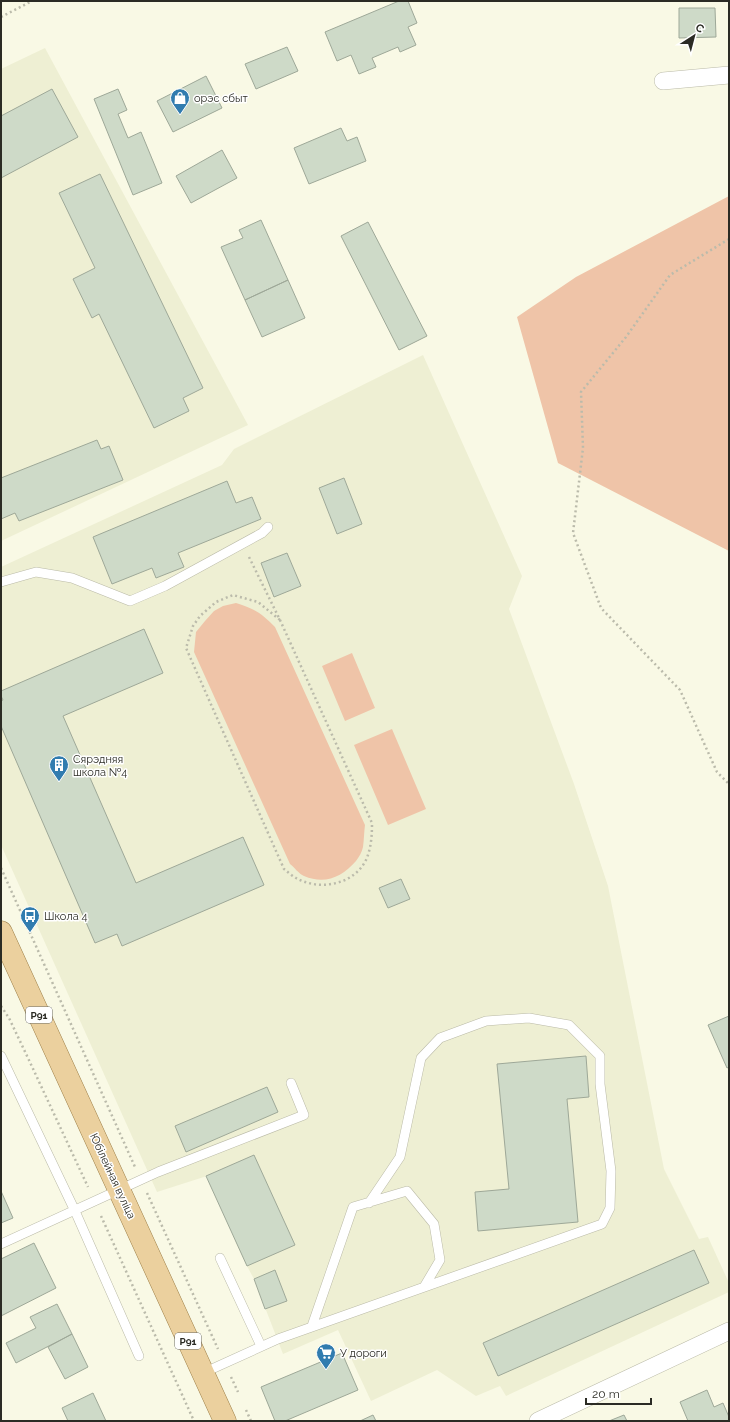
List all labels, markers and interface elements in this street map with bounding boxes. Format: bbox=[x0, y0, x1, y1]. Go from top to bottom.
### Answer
north arrow bbox=[674, 16, 714, 56]
text: С bbox=[693, 21, 707, 36]
shop icon: орэс сбыт bbox=[169, 87, 191, 115]
place label: орэс сбыт bbox=[194, 92, 248, 105]
place label: Сярэдняя школа №4 bbox=[73, 753, 127, 779]
building icon: Сярэдняя школа №4 bbox=[48, 754, 70, 782]
bus stop icon: Школа 4 bbox=[19, 905, 41, 933]
place label: Школа 4 bbox=[44, 910, 87, 923]
road number: Р91 bbox=[26, 1007, 52, 1023]
street label: Юбілейная вуліца bbox=[87, 1131, 138, 1221]
road number: Р91 bbox=[175, 1333, 201, 1349]
supermarket icon: У дороги bbox=[315, 1342, 337, 1370]
place label: У дороги bbox=[340, 1347, 387, 1360]
scale bar bbox=[586, 1380, 651, 1406]
text: 20 m bbox=[592, 1387, 620, 1401]

